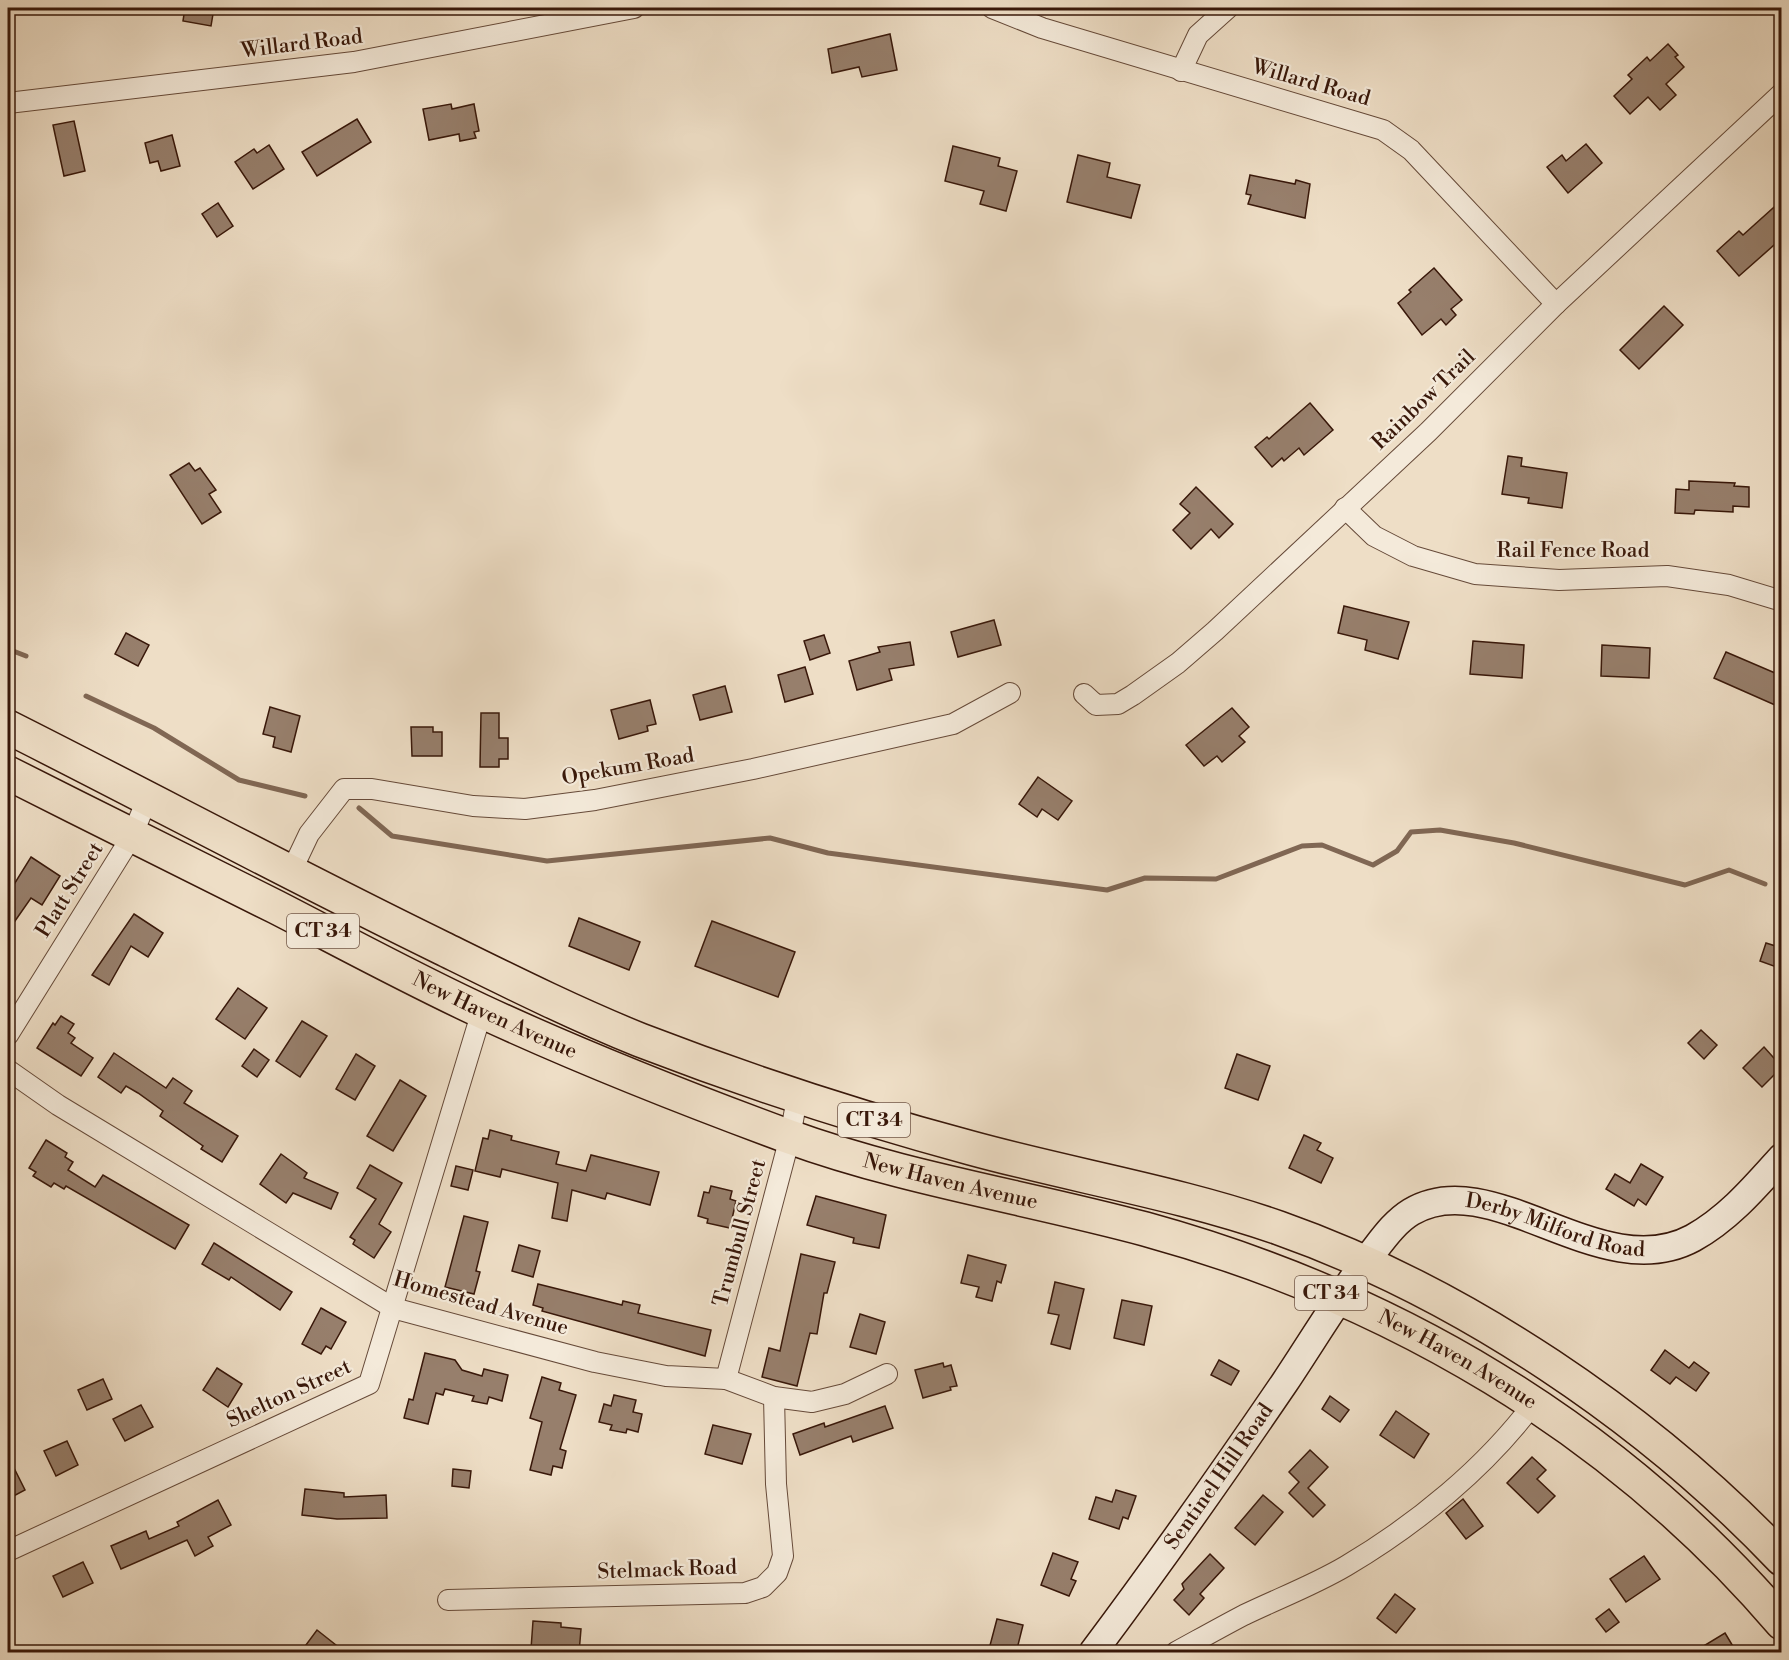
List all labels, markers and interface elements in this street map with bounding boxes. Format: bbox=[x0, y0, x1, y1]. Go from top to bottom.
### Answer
street label: Willard Road bbox=[239, 24, 364, 64]
street label: Willard Road bbox=[1248, 53, 1373, 112]
street label: Rainbow Trail bbox=[1367, 344, 1481, 456]
street label: Rail Fence Road bbox=[1497, 538, 1650, 564]
street label: Opekum Road bbox=[560, 743, 696, 791]
street label: Platt Street bbox=[31, 837, 110, 942]
road number: CT 34 bbox=[287, 914, 359, 948]
street label: New Haven Avenue bbox=[408, 967, 581, 1065]
road number: CT 34 bbox=[838, 1103, 910, 1137]
street label: New Haven Avenue bbox=[860, 1148, 1040, 1216]
street label: Trumbull Street bbox=[708, 1156, 772, 1310]
street label: Derby Milford Road bbox=[1464, 1188, 1646, 1263]
street label: Homestead Avenue bbox=[390, 1267, 572, 1341]
road number: CT 34 bbox=[1295, 1276, 1367, 1310]
street label: New Haven Avenue bbox=[1374, 1305, 1542, 1415]
street label: Shelton Street bbox=[223, 1354, 356, 1434]
street label: Sentinel Hill Road bbox=[1159, 1399, 1279, 1555]
street label: Stelmack Road bbox=[597, 1555, 737, 1585]

